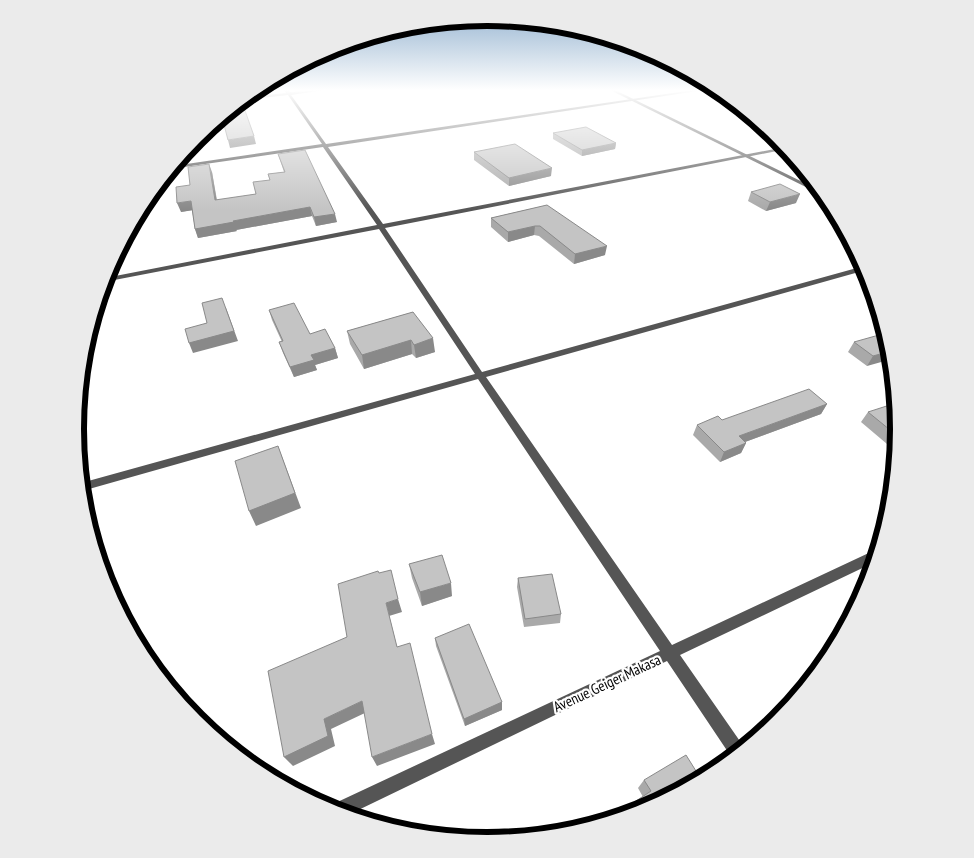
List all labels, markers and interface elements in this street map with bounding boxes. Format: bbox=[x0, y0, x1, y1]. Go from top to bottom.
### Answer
street label: Avenue Geiger Makasa bbox=[550, 650, 664, 716]

